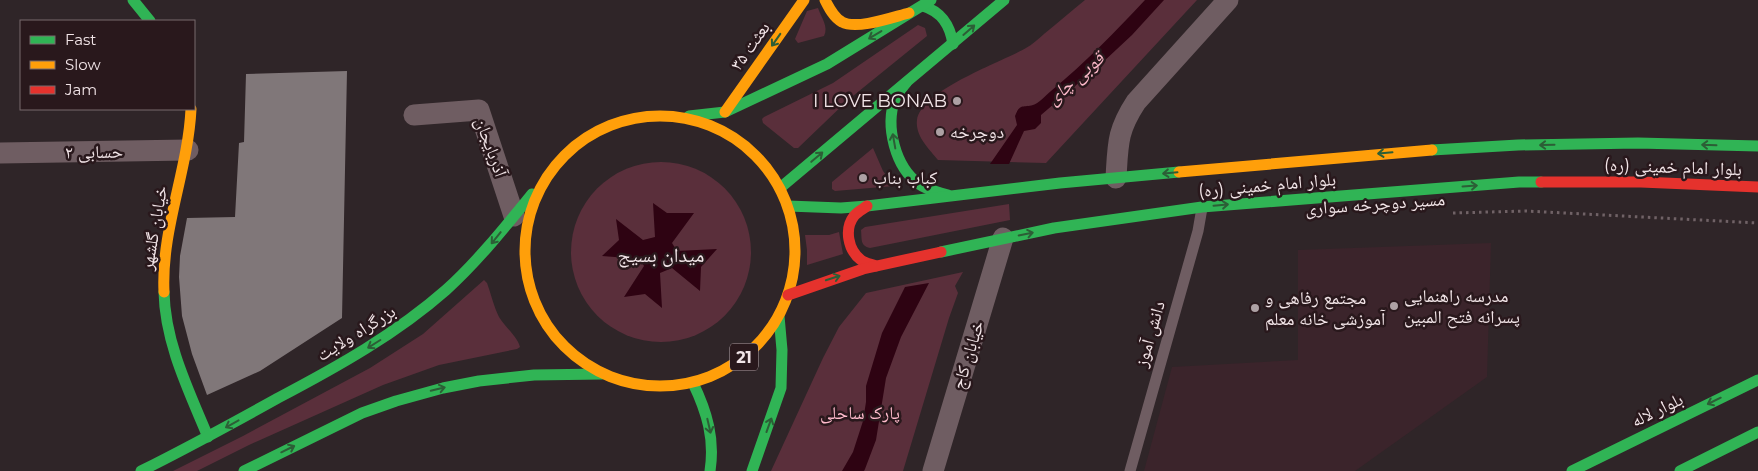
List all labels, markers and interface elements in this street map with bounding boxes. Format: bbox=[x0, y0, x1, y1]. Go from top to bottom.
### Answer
street label: بعثت ۳۵ bbox=[725, 17, 775, 75]
legend bbox=[20, 20, 195, 110]
one-way arrow bbox=[962, 25, 975, 36]
text: Fast bbox=[65, 30, 96, 49]
one-way arrow bbox=[868, 31, 882, 41]
one-way arrow bbox=[771, 33, 781, 47]
water label: قوبی چای bbox=[1042, 45, 1111, 109]
text: Slow bbox=[65, 55, 101, 74]
text: Jam bbox=[64, 80, 97, 99]
place label: I LOVE BONAB bbox=[813, 90, 947, 112]
marker: I LOVE BONAB bbox=[951, 95, 963, 107]
street label: آذربایجان bbox=[470, 114, 512, 180]
place label: دوچرخه bbox=[950, 121, 1004, 143]
marker: دوچرخه bbox=[934, 126, 946, 138]
one-way arrow bbox=[888, 133, 898, 149]
street label: حسابی ۲ bbox=[65, 140, 123, 164]
one-way arrow bbox=[1539, 140, 1556, 150]
one-way arrow bbox=[1702, 140, 1718, 150]
one-way arrow bbox=[1377, 148, 1393, 158]
one-way arrow bbox=[811, 151, 824, 162]
street label: بلوار امام خمینی (ره) bbox=[1604, 154, 1742, 181]
place label: کباب بناب bbox=[873, 167, 938, 189]
one-way arrow bbox=[1163, 168, 1179, 178]
street label: بلوار امام خمینی (ره) bbox=[1197, 168, 1337, 203]
marker: کباب بناب bbox=[857, 172, 869, 184]
one-way arrow bbox=[1462, 181, 1478, 191]
street label: خیابان گلشهر bbox=[136, 184, 172, 273]
street label: مسیر دوچرخه سواری bbox=[1304, 188, 1446, 220]
one-way arrow bbox=[1213, 201, 1229, 210]
one-way arrow bbox=[1017, 229, 1033, 238]
one-way arrow bbox=[491, 231, 502, 244]
district label: میدان بسیج bbox=[618, 243, 704, 268]
one-way arrow bbox=[825, 273, 841, 283]
place label: مدرسه راهنمایی پسرانه فتح المبین bbox=[1404, 285, 1520, 329]
place label: مجتمع رفاهی و آموزشی خانه معلم bbox=[1265, 287, 1386, 331]
street label: دانش آموز bbox=[1130, 298, 1170, 370]
street label: بزرگراه ولایت bbox=[312, 300, 400, 366]
marker: مدرسه راهنمایی پسرانه فتح المبین bbox=[1388, 300, 1400, 312]
marker: مجتمع رفاهی و آموزشی خانه معلم bbox=[1249, 302, 1261, 314]
street label: خیابان کاج bbox=[947, 318, 990, 392]
one-way arrow bbox=[367, 340, 381, 350]
road number: 21 bbox=[730, 344, 758, 371]
one-way arrow bbox=[430, 384, 446, 393]
street label: بلوار لاله bbox=[1627, 388, 1687, 432]
one-way arrow bbox=[1707, 397, 1722, 406]
park label: پارک ساحلی bbox=[820, 402, 900, 424]
one-way arrow bbox=[705, 417, 714, 433]
one-way arrow bbox=[765, 418, 774, 433]
one-way arrow bbox=[226, 419, 240, 429]
one-way arrow bbox=[280, 444, 295, 454]

